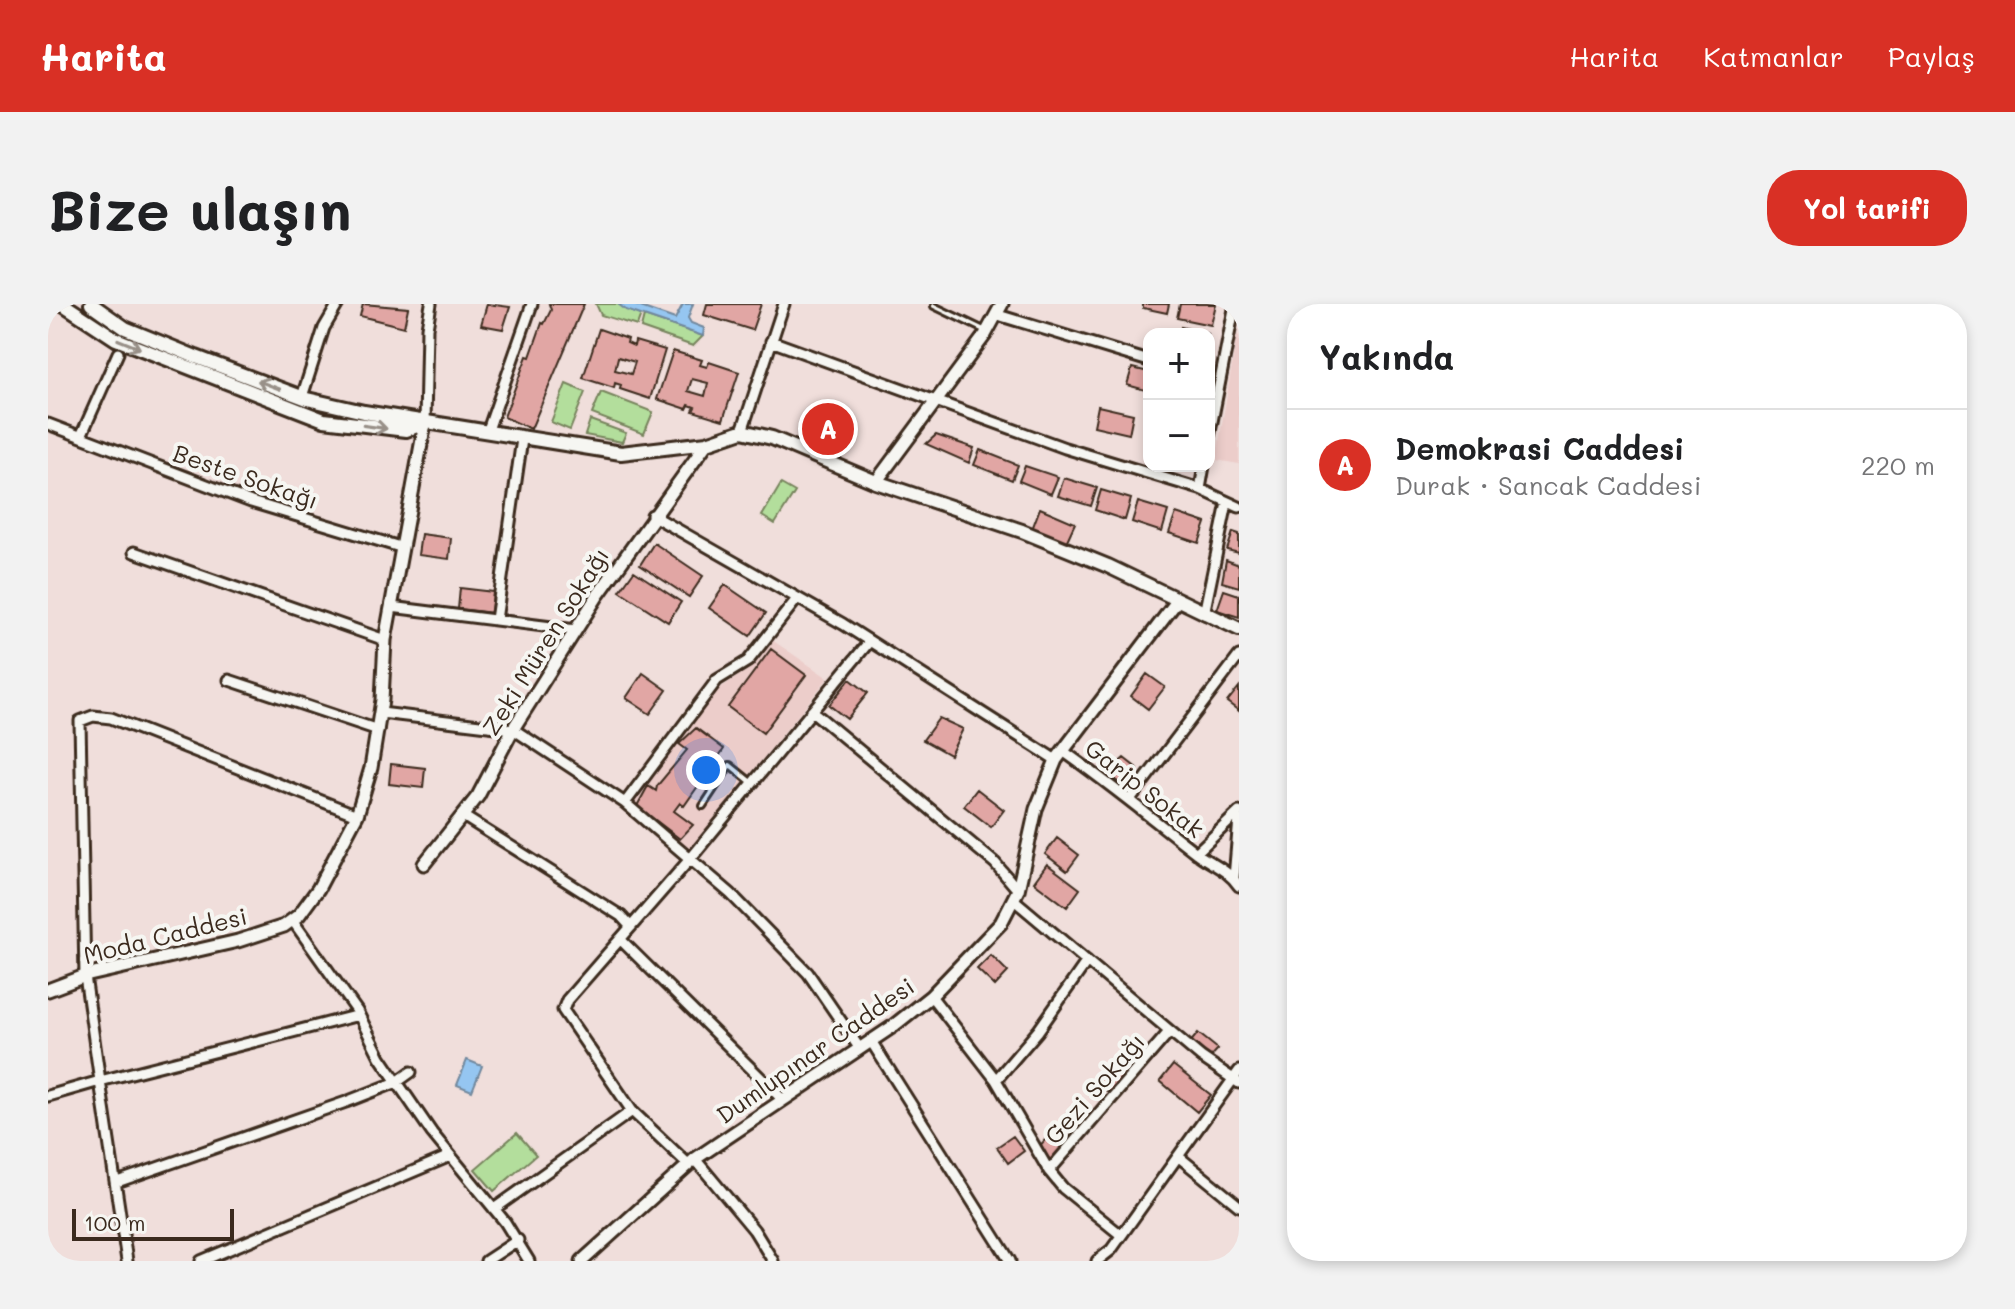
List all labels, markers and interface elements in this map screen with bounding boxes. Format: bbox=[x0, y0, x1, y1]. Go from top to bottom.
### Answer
text: Harita bbox=[40, 31, 167, 81]
text: Harita bbox=[1569, 38, 1659, 74]
text: Katmanlar bbox=[1703, 38, 1844, 74]
text: Paylaş bbox=[1888, 38, 1975, 74]
button: Yol tarifi bbox=[1767, 170, 1967, 246]
text: Bize ulaşın bbox=[48, 172, 351, 245]
map controls bbox=[1143, 328, 1215, 472]
button: + bbox=[1143, 328, 1215, 400]
text: Yakında bbox=[1319, 334, 1454, 379]
one-way arrow bbox=[116, 338, 141, 352]
one-way arrow bbox=[257, 377, 281, 391]
pin: A bbox=[802, 399, 854, 459]
button: − bbox=[1143, 400, 1215, 472]
one-way arrow bbox=[362, 420, 387, 435]
text: Demokrasi Caddesi bbox=[1395, 428, 1685, 468]
street label: Beste Sokağı bbox=[169, 437, 323, 515]
text: A bbox=[1336, 448, 1354, 482]
text: 220 m bbox=[1861, 448, 1935, 482]
text: Durak · Sancak Caddesi bbox=[1395, 468, 1701, 502]
street label: Zeki Müren Sokağı bbox=[475, 541, 615, 741]
street label: Garip Sokak bbox=[1079, 732, 1211, 844]
your location bbox=[686, 750, 726, 790]
street label: Moda Caddesi bbox=[80, 900, 250, 970]
street label: Dumlupınar Caddesi bbox=[710, 970, 920, 1130]
street label: Gezi Sokağı bbox=[1037, 1026, 1151, 1150]
scale bar bbox=[72, 1205, 234, 1241]
text: 100 m bbox=[84, 1208, 146, 1237]

